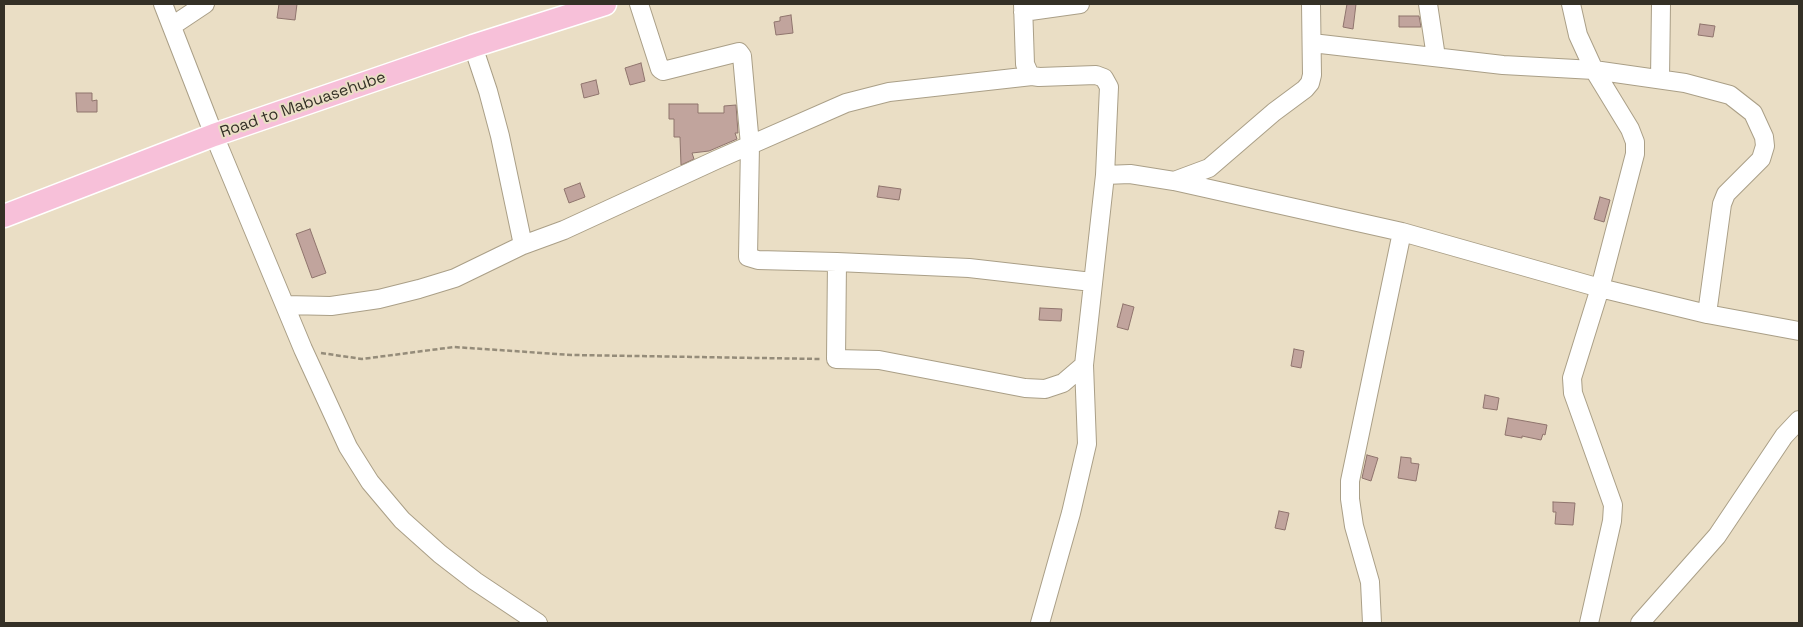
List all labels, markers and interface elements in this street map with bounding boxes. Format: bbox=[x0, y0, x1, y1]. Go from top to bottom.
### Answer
street label: Road to Mabuasehube bbox=[218, 68, 388, 142]

